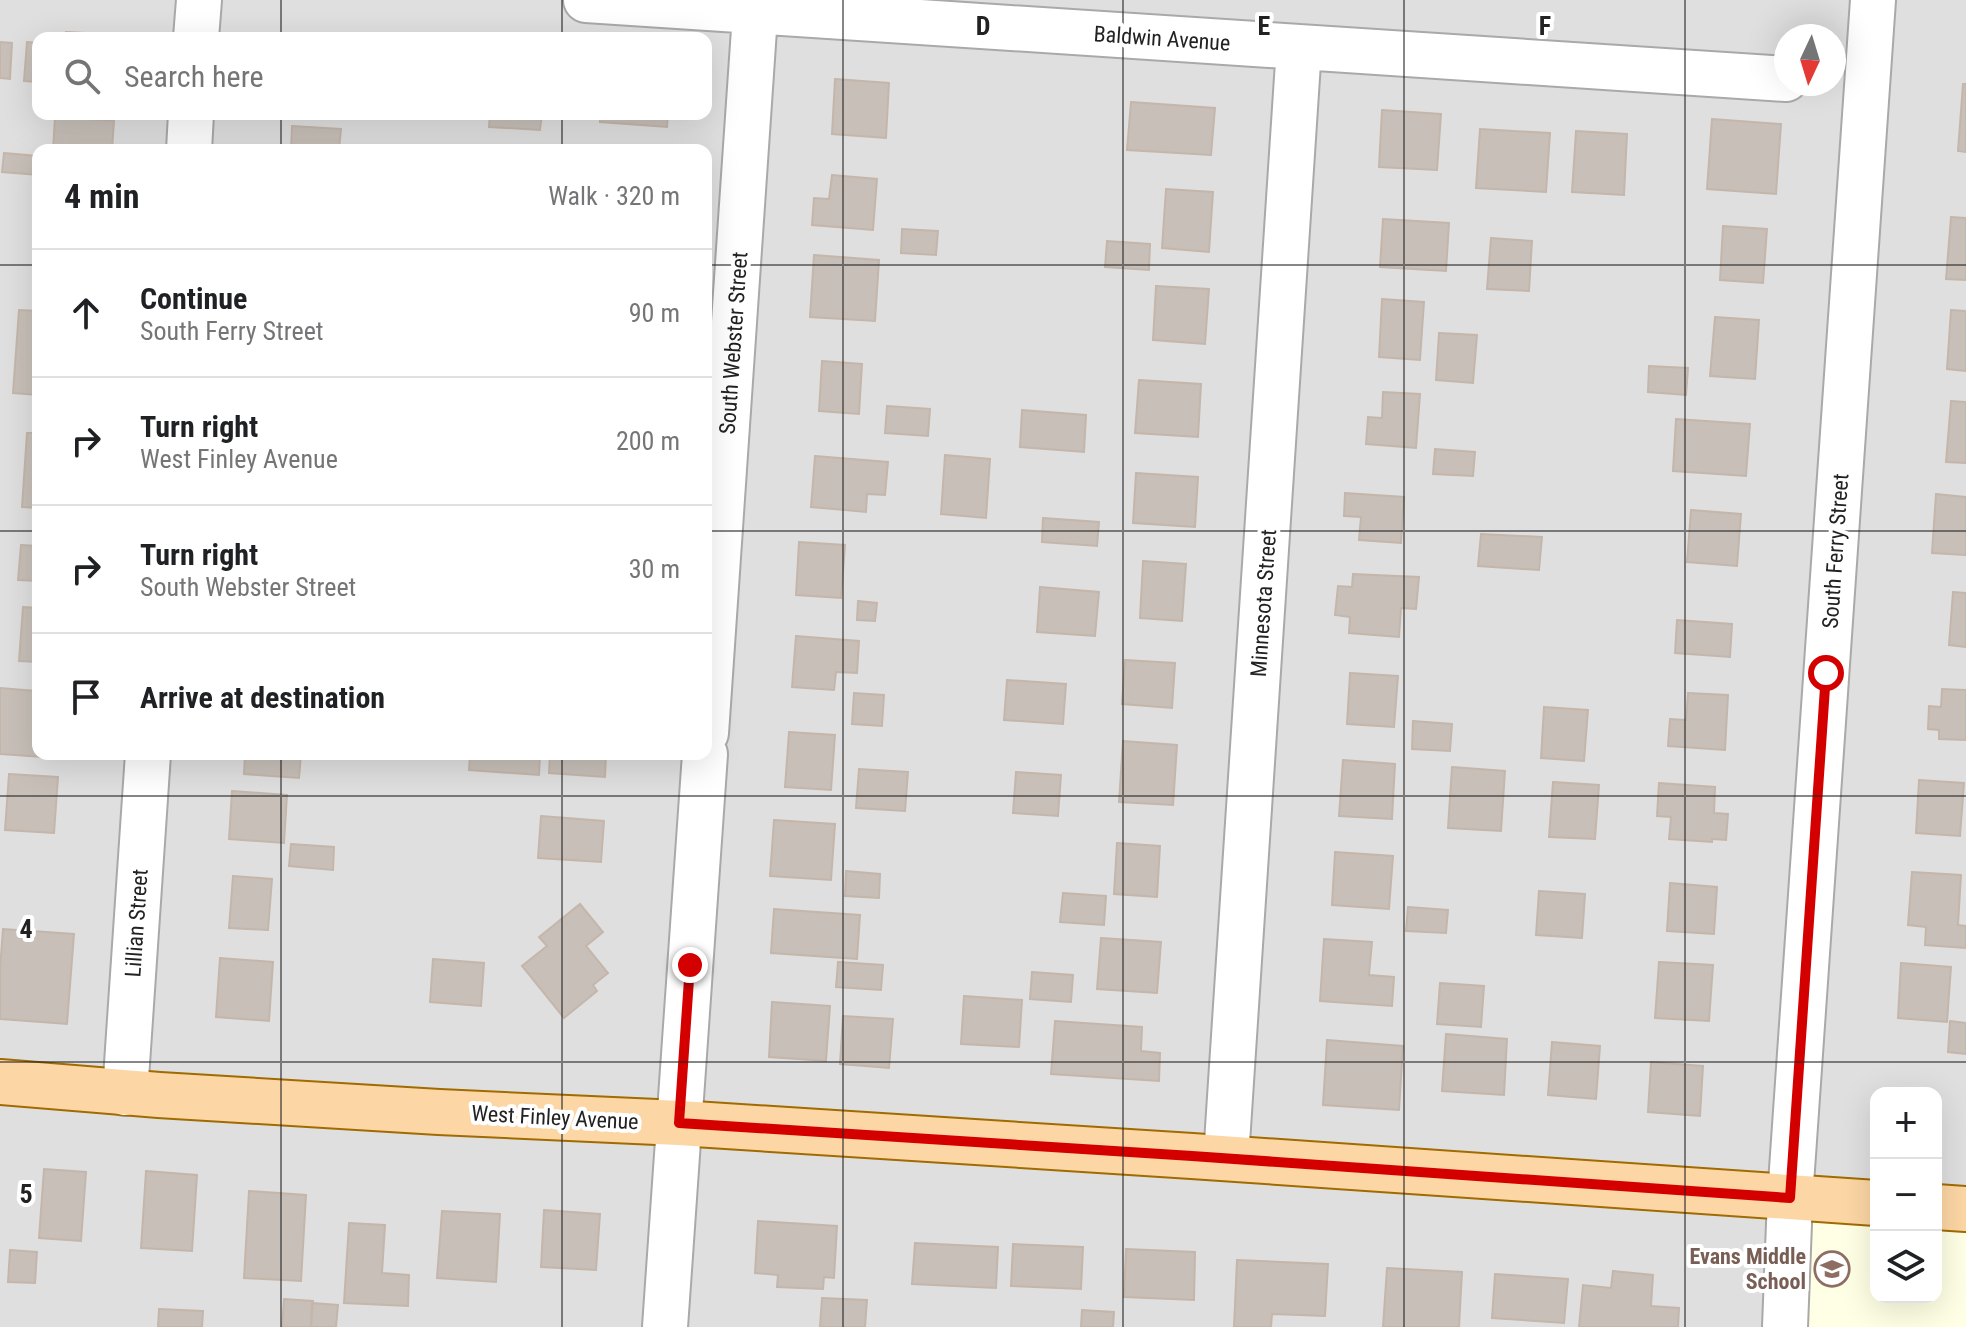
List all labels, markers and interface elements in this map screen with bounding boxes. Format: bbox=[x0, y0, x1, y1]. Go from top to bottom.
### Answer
text: D bbox=[976, 11, 990, 41]
text: E bbox=[1258, 11, 1271, 41]
text: F bbox=[1539, 11, 1551, 41]
street label: Baldwin Avenue bbox=[1093, 21, 1231, 56]
north arrow bbox=[1774, 24, 1846, 96]
search box bbox=[32, 32, 712, 120]
icon: search bbox=[60, 54, 104, 98]
text: Search here bbox=[124, 59, 264, 94]
text: 4 min bbox=[64, 176, 140, 216]
text: Walk · 320 m bbox=[548, 181, 680, 211]
street label: South Webster Street bbox=[715, 251, 752, 435]
text: Continue bbox=[140, 281, 247, 316]
icon: ahead bbox=[64, 291, 108, 335]
text: 90 m bbox=[629, 298, 680, 328]
text: South Ferry Street bbox=[140, 316, 324, 346]
text: Turn right bbox=[140, 409, 258, 444]
icon: right bbox=[64, 419, 108, 463]
text: 200 m bbox=[616, 426, 680, 456]
text: West Finley Avenue bbox=[140, 444, 338, 474]
street label: South Ferry Street bbox=[1818, 473, 1853, 629]
street label: Minnesota Street bbox=[1246, 528, 1281, 678]
text: Turn right bbox=[140, 537, 258, 572]
icon: right bbox=[64, 547, 108, 591]
text: 30 m bbox=[629, 554, 680, 584]
text: South Webster Street bbox=[140, 572, 356, 602]
route start bbox=[1808, 655, 1844, 691]
icon: arrive bbox=[64, 675, 108, 719]
text: Arrive at destination bbox=[140, 680, 385, 715]
street label: Lillian Street bbox=[120, 868, 153, 978]
text: 4 bbox=[19, 914, 33, 944]
route end bbox=[672, 947, 708, 983]
map controls bbox=[1870, 1087, 1942, 1303]
button: + bbox=[1870, 1087, 1942, 1159]
street label: West Finley Avenue bbox=[471, 1101, 639, 1134]
button: − bbox=[1870, 1159, 1942, 1231]
text: 5 bbox=[19, 1179, 33, 1209]
button: layers bbox=[1870, 1231, 1942, 1303]
place label: Evans Middle School bbox=[1689, 1244, 1806, 1294]
school or university icon: Evans Middle School bbox=[1813, 1250, 1851, 1288]

